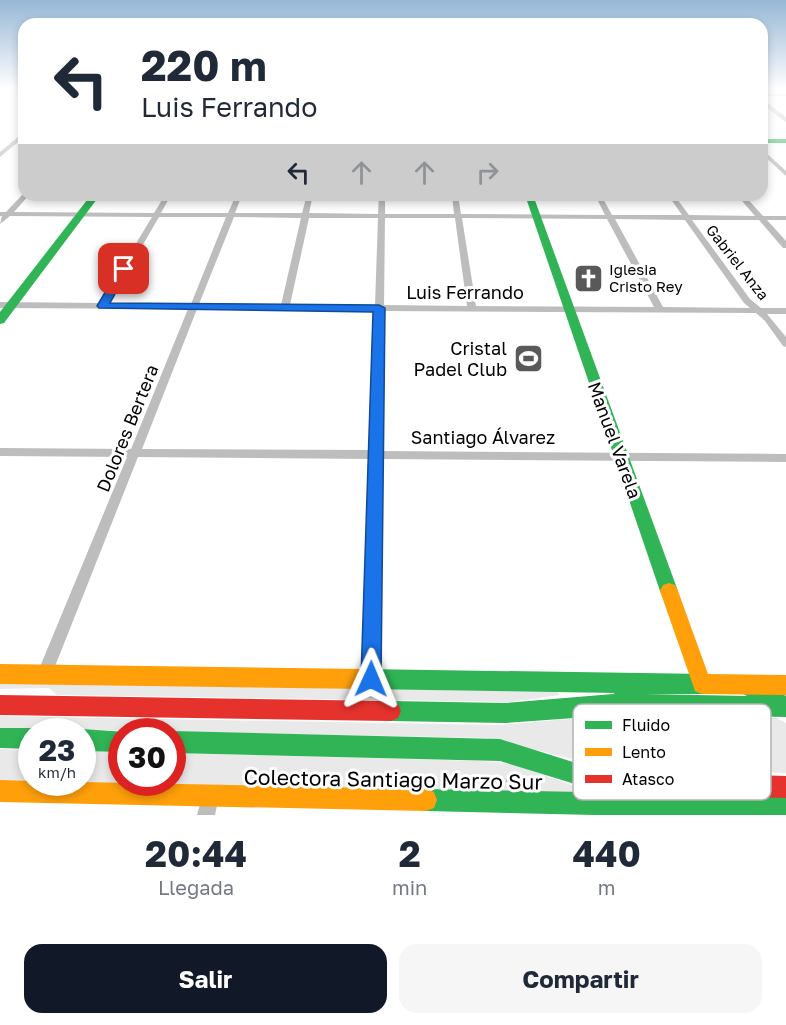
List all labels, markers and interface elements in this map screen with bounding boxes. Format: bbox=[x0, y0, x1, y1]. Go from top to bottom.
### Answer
text: 220 m bbox=[141, 40, 267, 90]
icon: left bbox=[42, 42, 120, 120]
text: Luis Ferrando bbox=[141, 91, 317, 123]
icon: left bbox=[282, 156, 315, 189]
icon: ahead bbox=[345, 156, 378, 189]
icon: ahead bbox=[408, 156, 441, 189]
icon: right bbox=[471, 156, 504, 189]
street label: Gabriel Anza bbox=[703, 221, 773, 303]
pin bbox=[98, 243, 149, 294]
icon: arrive bbox=[107, 252, 140, 285]
place label: Iglesia Cristo Rey bbox=[609, 260, 683, 295]
church icon: Iglesia Cristo Rey bbox=[572, 262, 604, 294]
street label: Luis Ferrando bbox=[406, 281, 524, 303]
place label: Cristal Padel Club bbox=[413, 337, 507, 380]
sports icon: Cristal Padel Club bbox=[512, 342, 544, 374]
street label: Dolores Bertera bbox=[91, 361, 163, 495]
street label: Manuel Varela bbox=[584, 379, 646, 501]
street label: Santiago Álvarez bbox=[411, 426, 555, 448]
position arrow bbox=[339, 647, 403, 711]
legend bbox=[573, 704, 771, 800]
text: Fluido bbox=[622, 715, 670, 735]
speed limit sign: 30 bbox=[108, 718, 186, 796]
text: 23 bbox=[39, 732, 75, 768]
text: Lento bbox=[622, 742, 666, 762]
text: km/h bbox=[38, 763, 76, 781]
street label: Colectora Santiago Marzo Sur bbox=[243, 763, 543, 795]
text: Atasco bbox=[622, 769, 674, 789]
text: 20:44 bbox=[145, 832, 247, 875]
text: 2 bbox=[399, 832, 421, 875]
text: 440 bbox=[573, 832, 641, 875]
text: Llegada bbox=[158, 875, 234, 899]
text: min bbox=[392, 875, 427, 899]
text: m bbox=[598, 875, 616, 899]
button: Salir bbox=[24, 944, 387, 1013]
button: Compartir bbox=[399, 944, 762, 1013]

